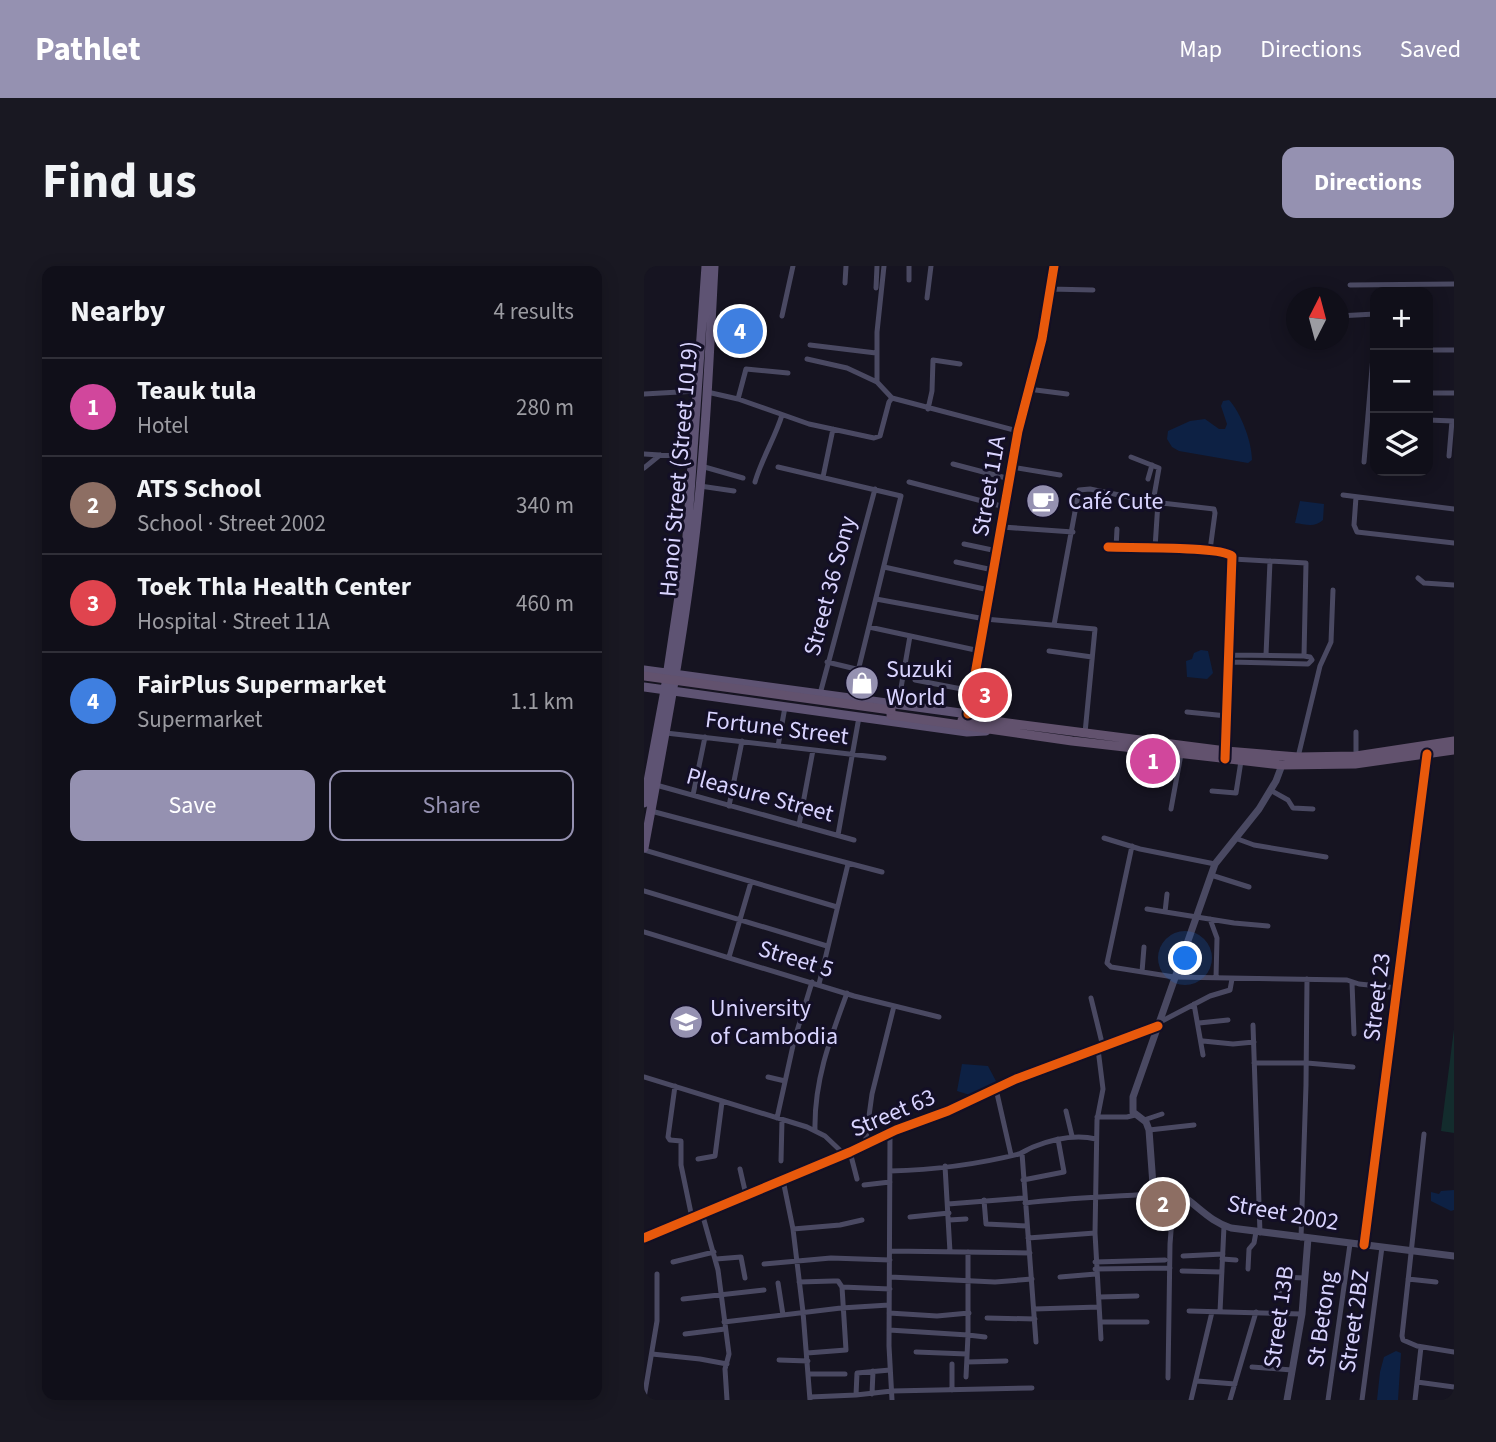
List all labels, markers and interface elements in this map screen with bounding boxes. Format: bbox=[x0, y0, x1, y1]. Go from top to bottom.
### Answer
text: Pathlet bbox=[35, 26, 141, 73]
text: Map bbox=[1179, 32, 1222, 67]
text: Directions bbox=[1260, 32, 1362, 67]
text: Saved bbox=[1400, 32, 1461, 67]
text: Find us bbox=[42, 147, 197, 217]
button: Directions bbox=[1282, 147, 1454, 218]
north arrow bbox=[1286, 287, 1349, 350]
map controls bbox=[1370, 287, 1433, 476]
button: + bbox=[1370, 287, 1433, 350]
text: Nearby bbox=[70, 290, 165, 333]
text: 4 results bbox=[494, 295, 574, 328]
pin: 4 bbox=[717, 305, 763, 357]
street label: Hanoi Street (Street 1019) bbox=[650, 340, 708, 598]
button: − bbox=[1370, 350, 1433, 413]
text: Teauk tula bbox=[137, 372, 256, 409]
text: 1 bbox=[87, 391, 99, 424]
text: 280 m bbox=[516, 391, 574, 424]
text: Hotel bbox=[137, 409, 189, 442]
button: layers bbox=[1370, 413, 1433, 476]
street label: Street 11A bbox=[963, 433, 1015, 539]
text: ATS School bbox=[137, 470, 261, 507]
cafe icon: Café Cute bbox=[1024, 482, 1062, 520]
place label: Café Cute bbox=[1068, 484, 1163, 519]
text: 2 bbox=[87, 489, 99, 522]
text: 340 m bbox=[516, 489, 574, 522]
text: School · Street 2002 bbox=[137, 507, 326, 540]
street label: Street 36 Sony bbox=[794, 512, 866, 660]
text: Toek Thla Health Center bbox=[137, 568, 411, 605]
text: 3 bbox=[87, 587, 99, 620]
text: 460 m bbox=[516, 587, 574, 620]
text: Hospital · Street 11A bbox=[137, 605, 330, 638]
place label: Suzuki World bbox=[886, 652, 953, 715]
shop icon: Suzuki World bbox=[843, 664, 881, 702]
text: FairPlus Supermarket bbox=[137, 666, 386, 703]
pin: 3 bbox=[962, 669, 1008, 721]
text: 4 bbox=[87, 685, 99, 718]
text: 1.1 km bbox=[510, 685, 574, 718]
street label: Fortune Street bbox=[703, 702, 851, 754]
text: Supermarket bbox=[137, 703, 263, 736]
pin: 1 bbox=[1130, 735, 1176, 787]
street label: Pleasure Street bbox=[682, 759, 838, 831]
button: Save bbox=[70, 770, 315, 841]
button: Share bbox=[329, 770, 574, 841]
street label: Street 5 bbox=[754, 931, 838, 987]
your location bbox=[1168, 941, 1202, 975]
street label: Street 23 bbox=[1354, 951, 1400, 1043]
place label: University of Cambodia bbox=[710, 991, 838, 1054]
school or university icon: University of Cambodia bbox=[667, 1003, 705, 1041]
street label: Street 63 bbox=[845, 1080, 941, 1146]
pin: 2 bbox=[1140, 1178, 1186, 1230]
street label: Street 2002 bbox=[1224, 1186, 1342, 1240]
street label: Street 13B bbox=[1255, 1264, 1303, 1370]
street label: Street 2BZ bbox=[1329, 1267, 1379, 1375]
street label: St Betong bbox=[1298, 1269, 1346, 1369]

